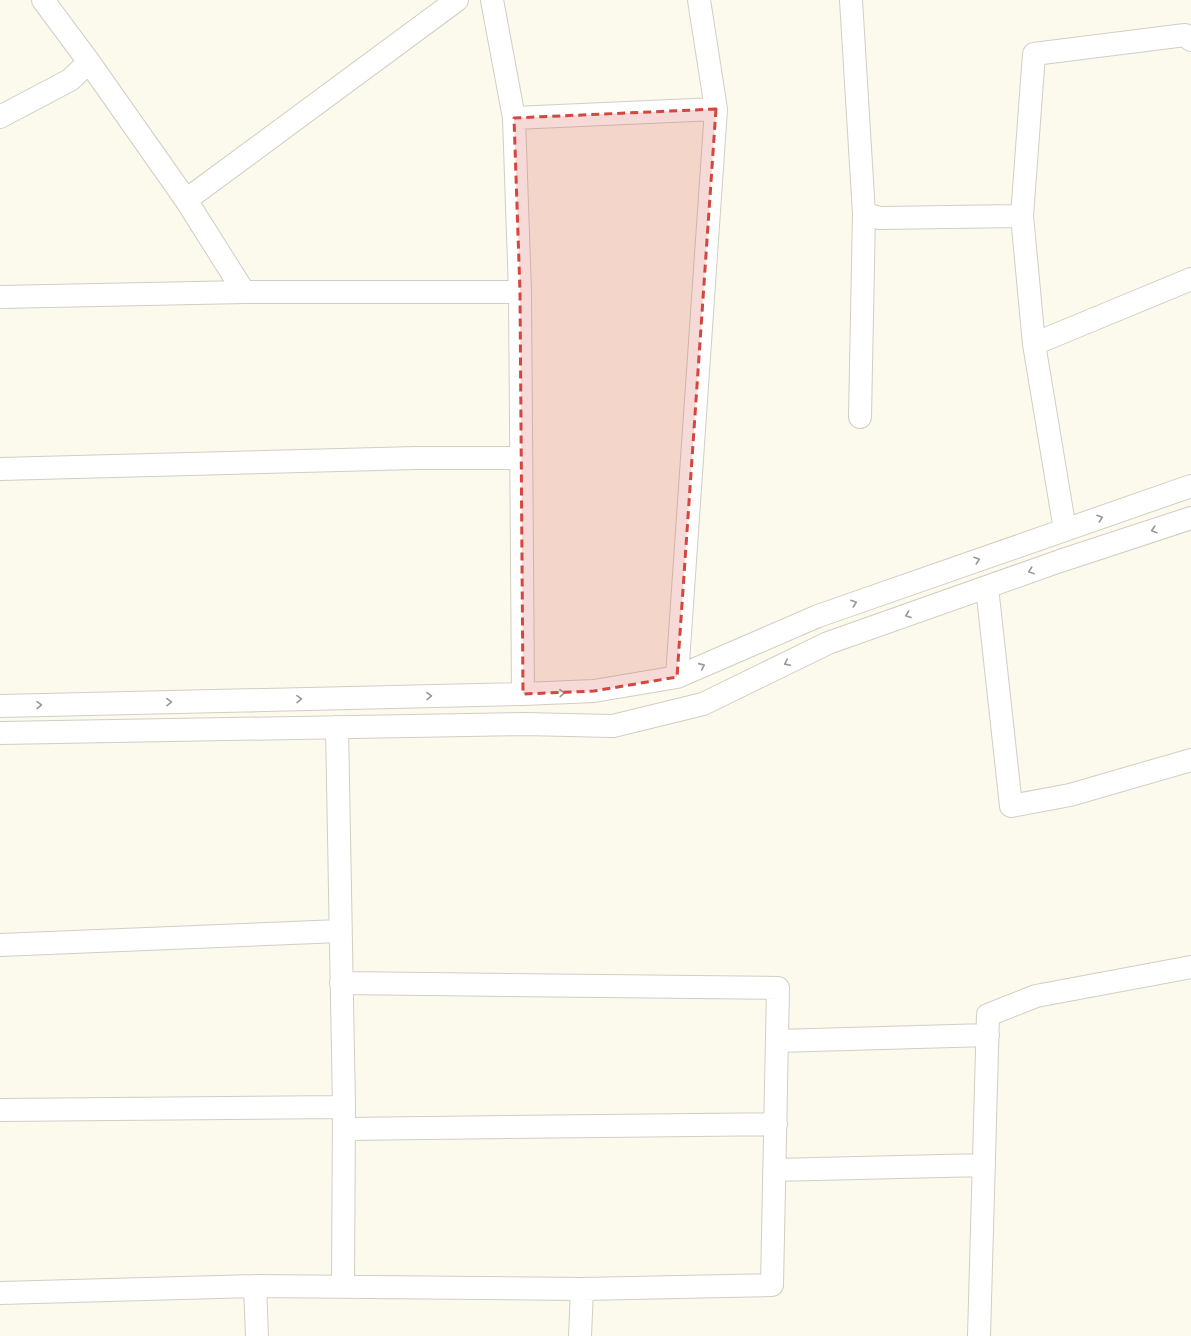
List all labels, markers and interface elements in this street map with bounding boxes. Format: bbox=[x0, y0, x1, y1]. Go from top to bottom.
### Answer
one-way arrow bbox=[1097, 514, 1104, 523]
one-way arrow bbox=[1151, 526, 1158, 534]
one-way arrow bbox=[974, 557, 981, 565]
one-way arrow bbox=[1027, 567, 1034, 575]
one-way arrow bbox=[851, 599, 858, 608]
one-way arrow bbox=[905, 610, 912, 619]
one-way arrow bbox=[784, 658, 792, 666]
one-way arrow bbox=[698, 663, 706, 671]
one-way arrow bbox=[559, 688, 565, 697]
one-way arrow bbox=[426, 692, 432, 701]
one-way arrow bbox=[296, 695, 302, 703]
one-way arrow bbox=[166, 698, 172, 706]
one-way arrow bbox=[36, 701, 42, 709]

